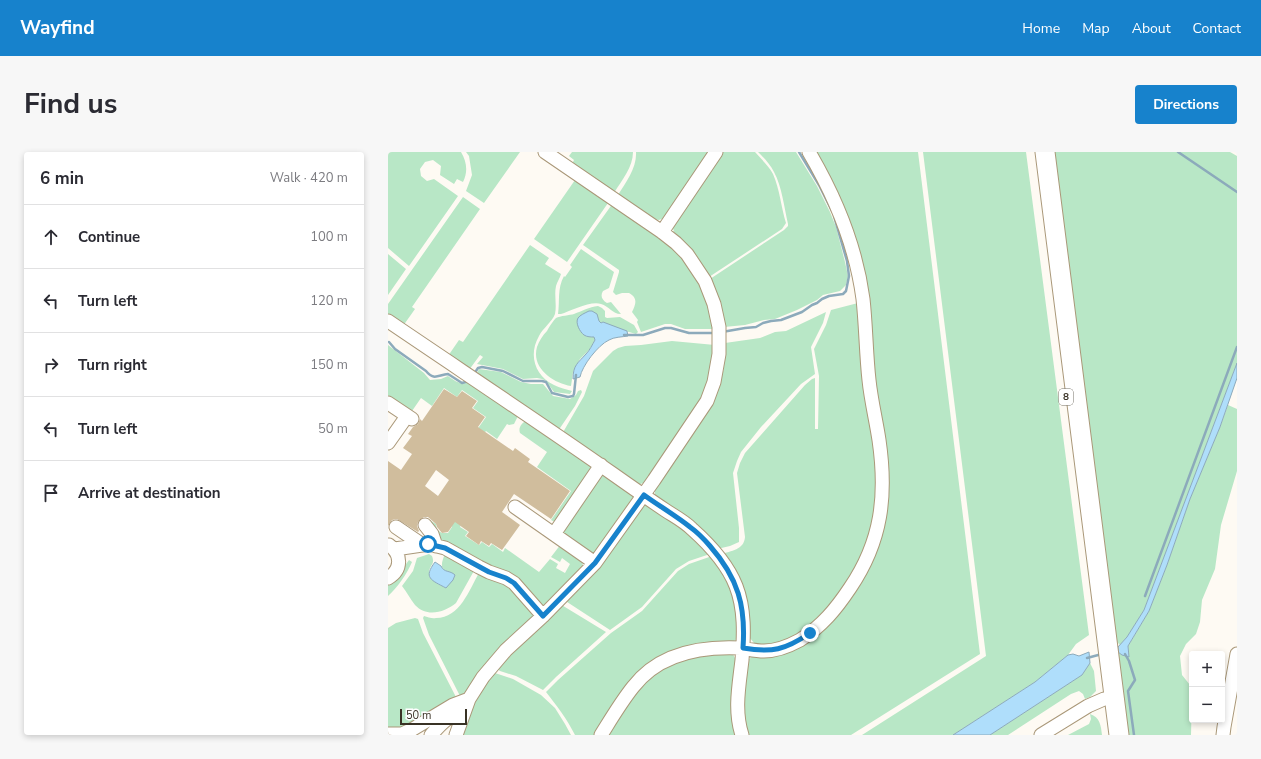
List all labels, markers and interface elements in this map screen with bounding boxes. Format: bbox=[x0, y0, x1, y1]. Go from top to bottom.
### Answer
text: Wayfind bbox=[20, 15, 95, 41]
text: Home bbox=[1022, 19, 1060, 38]
text: Map bbox=[1082, 19, 1110, 38]
text: About bbox=[1132, 19, 1171, 38]
text: Contact bbox=[1193, 19, 1241, 38]
text: Find us bbox=[24, 85, 118, 123]
button: Directions bbox=[1135, 85, 1237, 124]
text: 6 min bbox=[40, 167, 84, 190]
text: Walk · 420 m bbox=[270, 169, 348, 187]
icon: ahead bbox=[40, 226, 62, 248]
text: Continue bbox=[78, 227, 140, 247]
text: 100 m bbox=[310, 228, 348, 246]
icon: left bbox=[40, 290, 62, 312]
text: Turn left bbox=[78, 291, 137, 311]
text: 120 m bbox=[310, 292, 348, 310]
icon: right bbox=[40, 354, 62, 376]
text: Turn right bbox=[78, 355, 147, 375]
text: 150 m bbox=[310, 356, 348, 374]
road number: 8 bbox=[1059, 389, 1073, 405]
icon: left bbox=[40, 418, 62, 440]
text: Turn left bbox=[78, 419, 137, 439]
text: 50 m bbox=[318, 420, 348, 438]
icon: arrive bbox=[40, 482, 62, 504]
text: Arrive at destination bbox=[78, 483, 221, 503]
route start bbox=[419, 535, 437, 553]
route end bbox=[801, 624, 819, 642]
map controls bbox=[1189, 651, 1225, 723]
button: + bbox=[1189, 651, 1225, 687]
button: − bbox=[1189, 687, 1225, 723]
scale bar bbox=[400, 707, 467, 726]
text: 50 m bbox=[406, 708, 431, 723]

